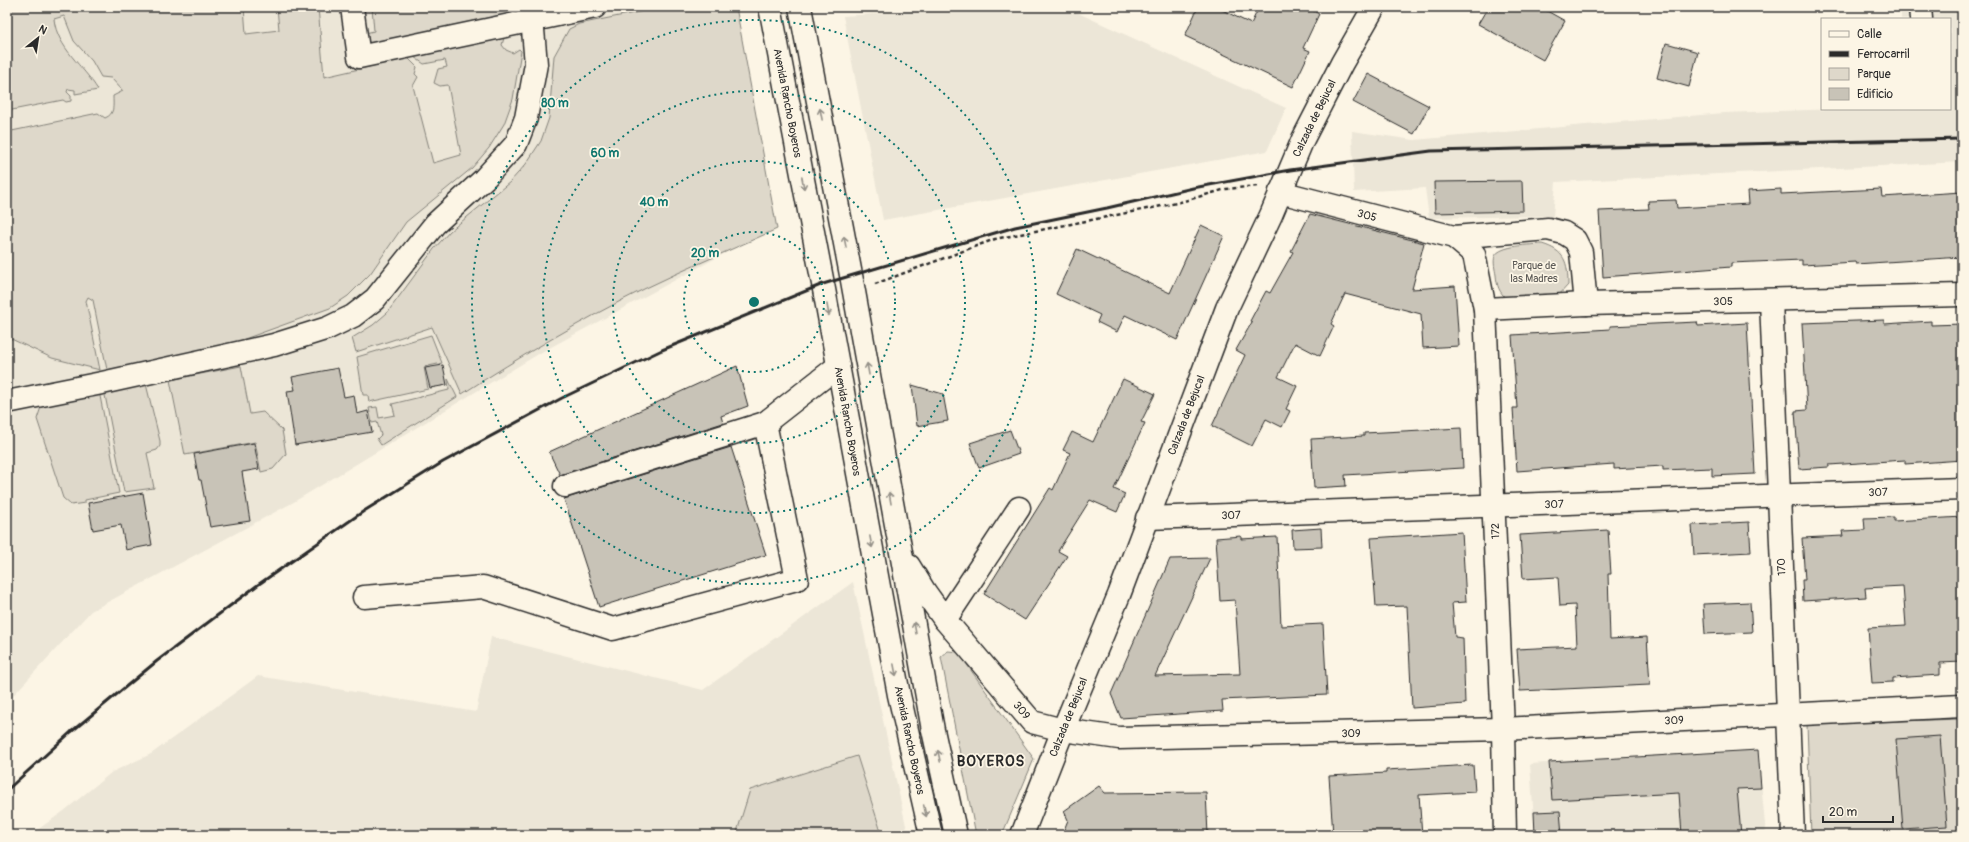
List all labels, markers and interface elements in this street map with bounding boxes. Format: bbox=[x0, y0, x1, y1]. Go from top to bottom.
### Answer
north arrow bbox=[18, 18, 58, 58]
legend bbox=[1821, 18, 1951, 110]
text: N bbox=[36, 22, 50, 38]
text: Calle bbox=[1857, 27, 1882, 42]
street label: Avenida Rancho Boyeros bbox=[771, 47, 804, 159]
text: Ferrocarril bbox=[1857, 47, 1910, 62]
text: Parque bbox=[1857, 67, 1891, 82]
street label: Calzada de Bejucal bbox=[1290, 77, 1339, 159]
text: Edificio bbox=[1857, 87, 1893, 102]
text: 80 m bbox=[541, 96, 569, 111]
one-way arrow bbox=[816, 108, 824, 121]
text: 60 m bbox=[591, 146, 620, 161]
one-way arrow bbox=[800, 176, 808, 189]
text: 40 m bbox=[639, 195, 669, 210]
street label: 305 bbox=[1356, 207, 1378, 224]
one-way arrow bbox=[841, 235, 849, 248]
text: 20 m bbox=[691, 246, 719, 261]
park label: Parque de las Madres bbox=[1510, 259, 1558, 285]
centre of rings bbox=[747, 295, 761, 309]
street label: 305 bbox=[1713, 295, 1733, 308]
one-way arrow bbox=[824, 304, 832, 317]
one-way arrow bbox=[864, 363, 872, 376]
street label: Avenida Rancho Boyeros bbox=[831, 365, 864, 477]
street label: Calzada de Bejucal bbox=[1165, 373, 1208, 457]
street label: 307 bbox=[1868, 486, 1888, 499]
one-way arrow bbox=[886, 491, 894, 504]
street label: 307 bbox=[1544, 498, 1564, 511]
street label: 307 bbox=[1221, 509, 1241, 522]
street label: 172 bbox=[1489, 523, 1502, 539]
one-way arrow bbox=[867, 535, 875, 548]
street label: 170 bbox=[1775, 558, 1788, 576]
one-way arrow bbox=[911, 622, 919, 635]
one-way arrow bbox=[891, 663, 899, 676]
street label: Calzada de Bejucal bbox=[1047, 676, 1090, 759]
street label: Avenida Rancho Boyeros bbox=[892, 685, 927, 796]
street label: 309 bbox=[1010, 699, 1033, 722]
street label: 309 bbox=[1664, 713, 1684, 727]
street label: 309 bbox=[1341, 727, 1361, 740]
one-way arrow bbox=[934, 750, 942, 763]
district label: BOYEROS bbox=[957, 752, 1025, 771]
scale bar bbox=[1823, 798, 1893, 824]
one-way arrow bbox=[922, 804, 930, 817]
text: 20 m bbox=[1829, 805, 1858, 820]

